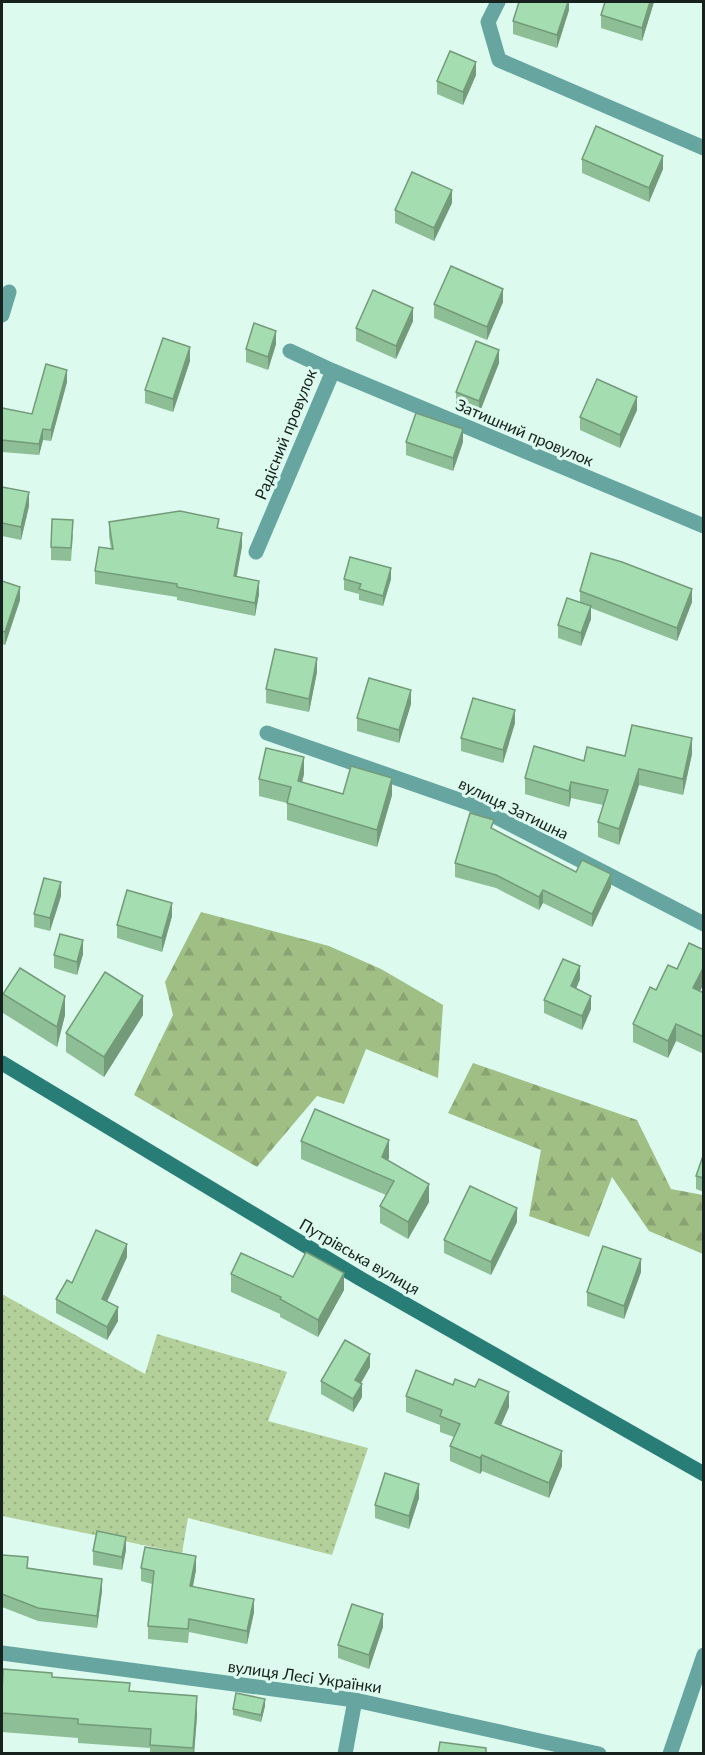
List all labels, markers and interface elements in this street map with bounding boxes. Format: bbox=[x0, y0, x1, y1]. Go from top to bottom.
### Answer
street label: Радісний провулок bbox=[250, 365, 320, 502]
street label: Затишний провулок bbox=[453, 394, 597, 470]
street label: вулиця Затишна bbox=[456, 773, 572, 843]
street label: Путрівська вулиця bbox=[297, 1214, 423, 1298]
street label: вулиця Лесі Українки bbox=[227, 1656, 383, 1696]

